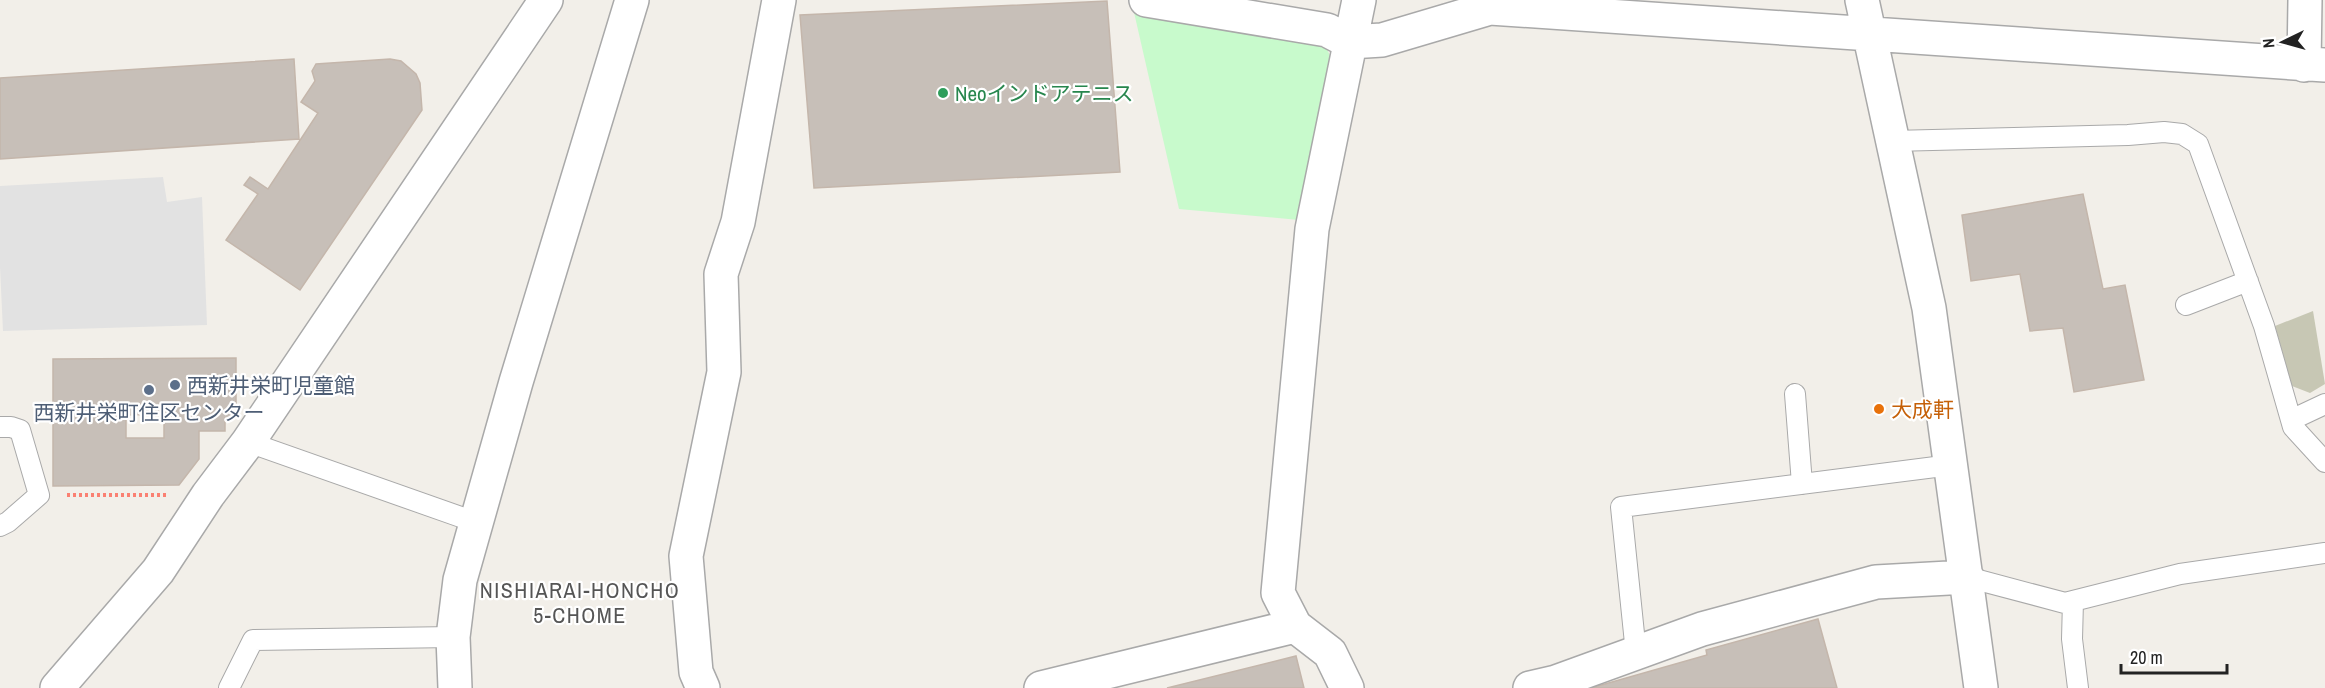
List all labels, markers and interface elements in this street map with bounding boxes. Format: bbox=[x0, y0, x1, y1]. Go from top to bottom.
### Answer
north arrow bbox=[2253, 12, 2313, 72]
text: N bbox=[2257, 38, 2279, 49]
place label: Neoインドアテニス bbox=[955, 79, 1134, 108]
marker: Neoインドアテニス bbox=[936, 86, 950, 100]
place label: 西新井栄町児童館 bbox=[187, 371, 355, 400]
marker: 西新井栄町児童館 bbox=[168, 378, 182, 392]
marker: 西新井栄町住区センター bbox=[142, 383, 156, 397]
place label: 大成軒 bbox=[1891, 395, 1954, 424]
place label: 西新井栄町住区センター bbox=[34, 398, 265, 427]
marker: 大成軒 bbox=[1872, 402, 1886, 416]
district label: NISHIARAI-HONCHO 5-CHOME bbox=[480, 575, 680, 630]
scale bar bbox=[2121, 637, 2228, 675]
text: 20 m bbox=[2130, 645, 2163, 670]

